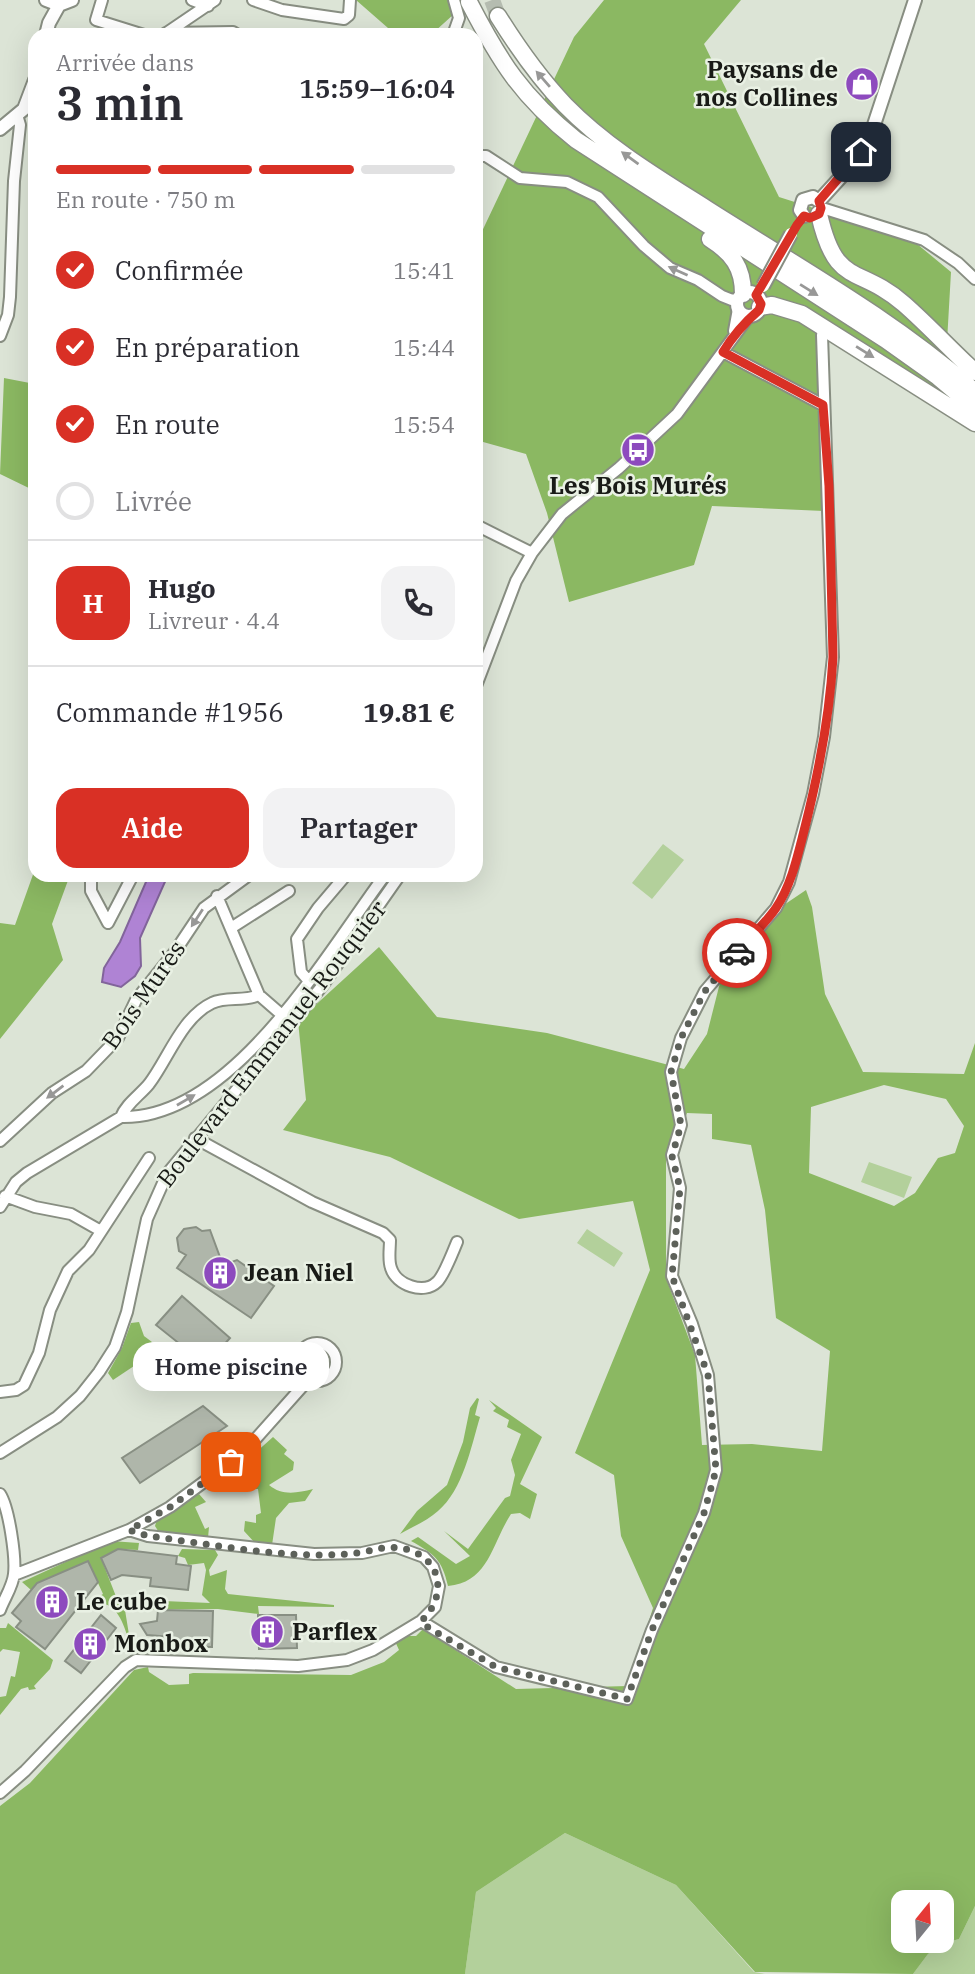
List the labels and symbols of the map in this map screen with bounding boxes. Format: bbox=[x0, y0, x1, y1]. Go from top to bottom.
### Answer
place label: Paysans de nos Collines bbox=[695, 53, 838, 113]
shop icon: Paysans de nos Collines bbox=[843, 65, 881, 103]
one-way arrow bbox=[536, 71, 551, 88]
pin bbox=[831, 122, 891, 182]
one-way arrow bbox=[621, 151, 639, 165]
one-way arrow bbox=[668, 265, 688, 277]
one-way arrow bbox=[800, 283, 819, 296]
one-way arrow bbox=[856, 346, 875, 359]
bus stop icon: Les Bois Murés bbox=[619, 431, 657, 469]
place label: Les Bois Murés bbox=[549, 469, 727, 501]
street label: Boulevard Emmanuel Rouquier bbox=[149, 893, 393, 1193]
one-way arrow bbox=[191, 909, 204, 928]
courier bbox=[702, 918, 772, 988]
street label: Bois Murés bbox=[94, 934, 192, 1055]
one-way arrow bbox=[46, 1085, 65, 1099]
one-way arrow bbox=[177, 1094, 196, 1106]
building icon: Jean Niel bbox=[201, 1254, 239, 1292]
place label: Jean Niel bbox=[244, 1256, 354, 1288]
callout: Home piscine bbox=[133, 1343, 329, 1392]
pin bbox=[201, 1432, 261, 1492]
building icon: Le cube bbox=[33, 1583, 71, 1621]
place label: Le cube bbox=[76, 1585, 167, 1617]
building icon: Parflex bbox=[248, 1613, 286, 1651]
place label: Parflex bbox=[292, 1615, 377, 1647]
building icon: Monbox bbox=[71, 1625, 109, 1663]
place label: Monbox bbox=[114, 1627, 208, 1659]
north arrow bbox=[891, 1890, 954, 1953]

